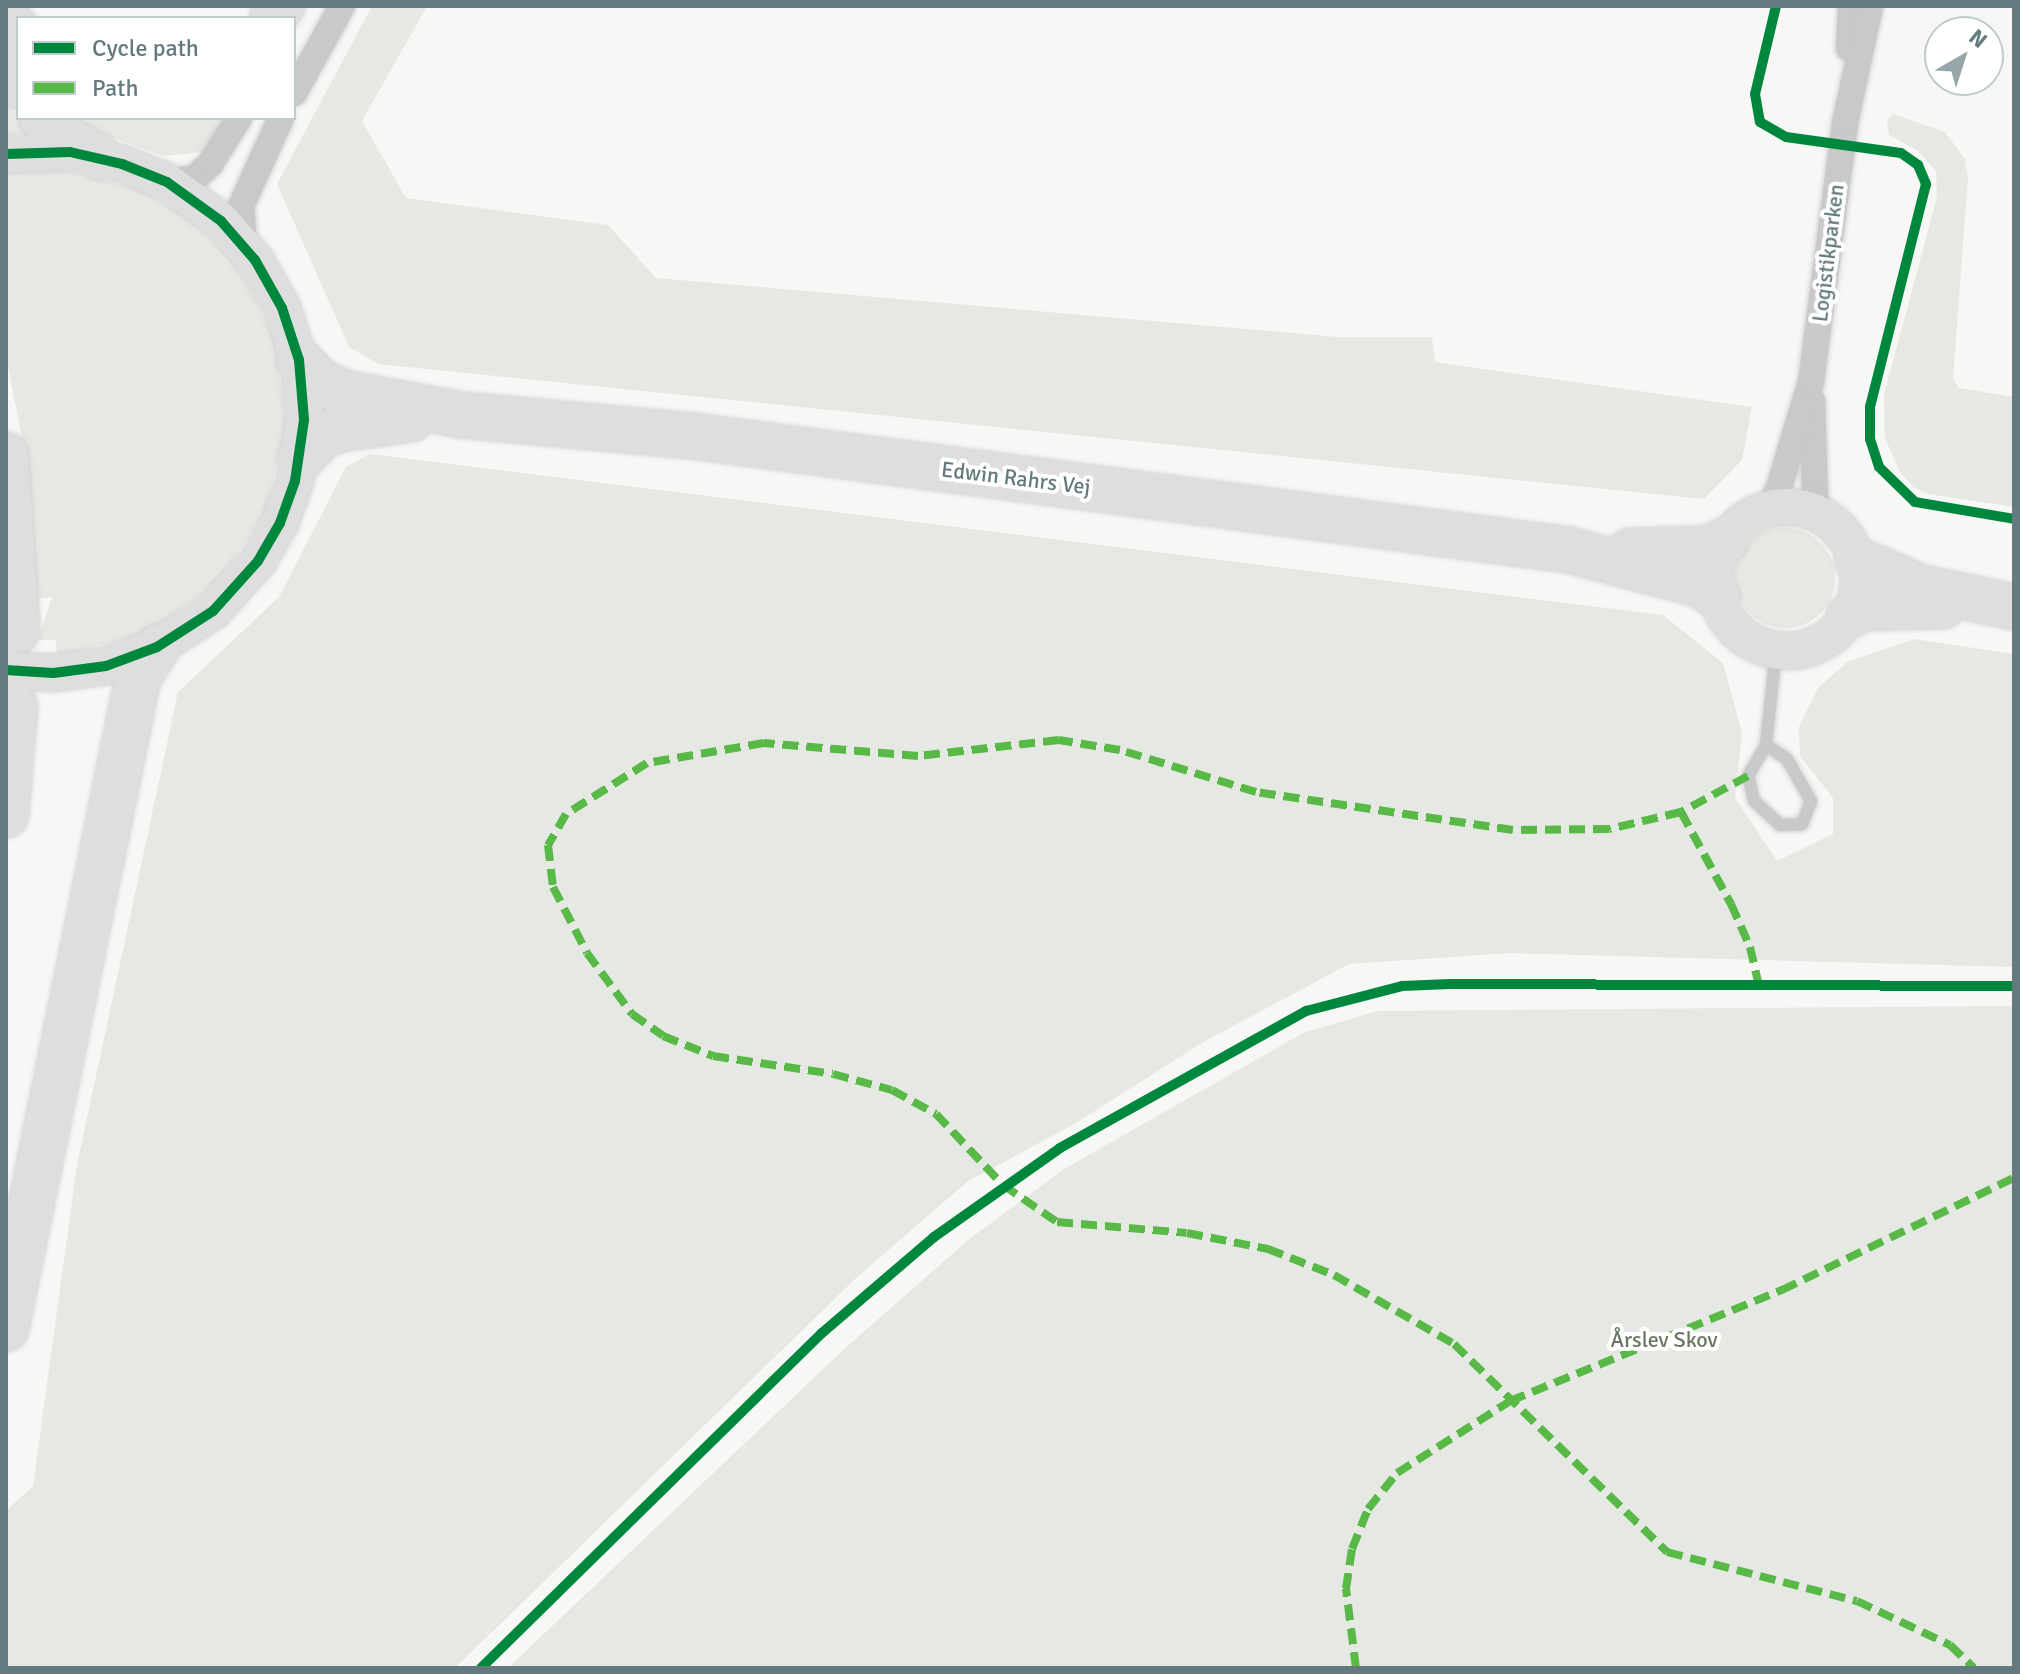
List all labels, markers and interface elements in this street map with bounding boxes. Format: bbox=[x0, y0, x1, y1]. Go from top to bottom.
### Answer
legend bbox=[16, 16, 296, 120]
north arrow bbox=[1924, 16, 2004, 96]
text: N bbox=[1964, 23, 1993, 54]
text: Cycle path bbox=[92, 33, 199, 63]
text: Path bbox=[92, 73, 138, 103]
street label: Logistikparken bbox=[1806, 182, 1850, 324]
street label: Edwin Rahrs Vej bbox=[940, 456, 1092, 500]
park label: Årslev Skov bbox=[1610, 1327, 1718, 1353]

